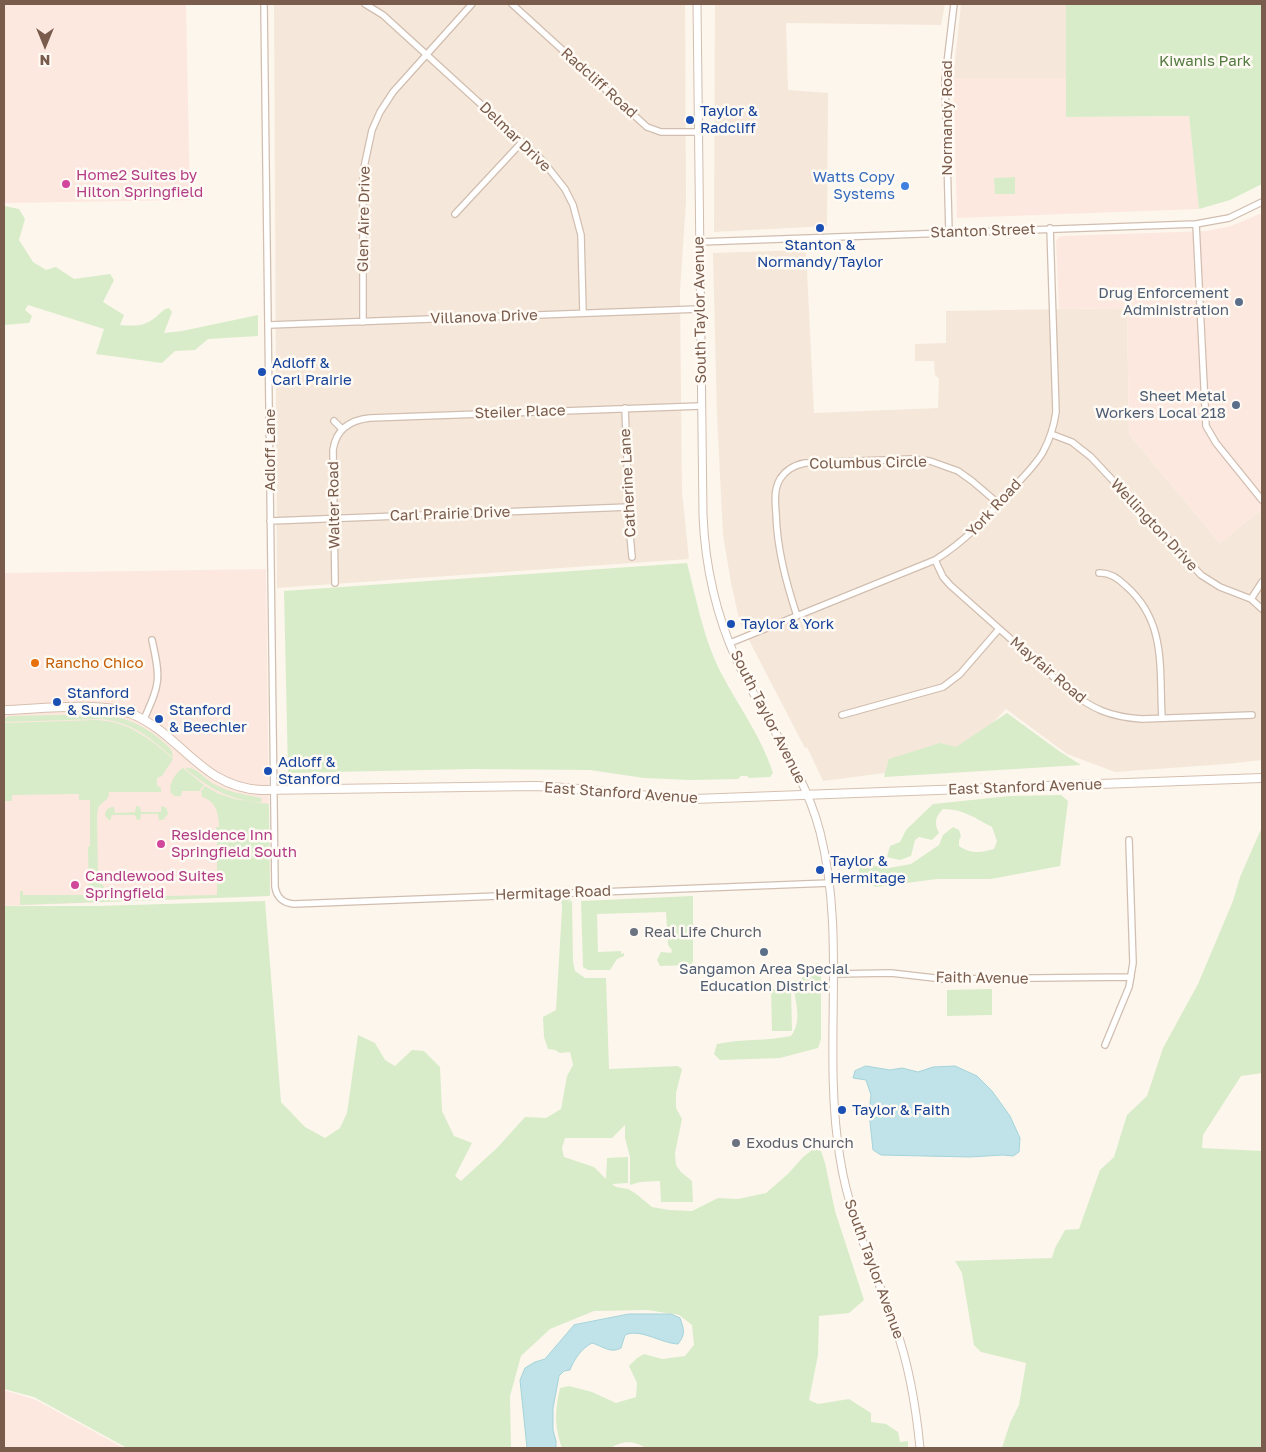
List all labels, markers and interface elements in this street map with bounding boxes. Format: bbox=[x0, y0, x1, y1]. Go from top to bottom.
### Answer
north arrow bbox=[20, 20, 70, 70]
street label: Radcliff Road bbox=[557, 44, 641, 122]
text: N bbox=[40, 52, 50, 69]
park label: Kiwanis Park bbox=[1159, 52, 1251, 70]
street label: Normandy Road bbox=[938, 60, 956, 176]
street label: Delmar Drive bbox=[475, 98, 555, 176]
place label: Taylor & Radcliff bbox=[700, 102, 758, 137]
marker: Taylor & Radcliff bbox=[684, 114, 696, 126]
place label: Home2 Suites by Hilton Springfield bbox=[76, 166, 203, 201]
street label: Glen Aire Drive bbox=[354, 166, 374, 272]
place label: Watts Copy Systems bbox=[813, 168, 895, 203]
marker: Home2 Suites by Hilton Springfield bbox=[60, 178, 72, 190]
marker: Watts Copy Systems bbox=[899, 180, 911, 192]
street label: Stanton Street bbox=[930, 220, 1036, 242]
marker: Stanton & Normandy/Taylor bbox=[814, 222, 826, 234]
street label: South Taylor Avenue bbox=[690, 236, 710, 384]
place label: Stanton & Normandy/Taylor bbox=[757, 236, 883, 271]
place label: Drug Enforcement Administration bbox=[1098, 284, 1229, 319]
marker: Drug Enforcement Administration bbox=[1233, 296, 1245, 308]
street label: Villanova Drive bbox=[430, 306, 538, 328]
place label: Adloff & Carl Prairie bbox=[272, 354, 352, 389]
marker: Adloff & Carl Prairie bbox=[256, 366, 268, 378]
place label: Sheet Metal Workers Local 218 bbox=[1095, 387, 1226, 422]
marker: Sheet Metal Workers Local 218 bbox=[1230, 399, 1242, 411]
street label: Steiler Place bbox=[474, 401, 566, 423]
street label: Adloff Lane bbox=[261, 409, 279, 491]
street label: Catherine Lane bbox=[616, 428, 640, 538]
street label: Columbus Circle bbox=[809, 453, 927, 473]
street label: Walter Road bbox=[324, 461, 344, 549]
street label: York Road bbox=[963, 475, 1025, 541]
street label: Wellington Drive bbox=[1107, 475, 1201, 575]
street label: Carl Prairie Drive bbox=[389, 503, 511, 525]
place label: Taylor & York bbox=[741, 615, 834, 633]
marker: Taylor & York bbox=[725, 618, 737, 630]
street label: Mayfair Road bbox=[1006, 633, 1090, 707]
street label: South Taylor Avenue bbox=[727, 647, 809, 787]
place label: Rancho Chico bbox=[45, 654, 144, 672]
marker: Rancho Chico bbox=[29, 657, 41, 669]
place label: Stanford & Sunrise bbox=[67, 684, 135, 719]
marker: Stanford & Sunrise bbox=[51, 696, 63, 708]
place label: Stanford & Beechler bbox=[169, 701, 247, 736]
marker: Stanford & Beechler bbox=[153, 713, 165, 725]
place label: Adloff & Stanford bbox=[278, 753, 340, 788]
marker: Adloff & Stanford bbox=[262, 765, 274, 777]
street label: East Stanford Avenue bbox=[948, 775, 1102, 799]
street label: East Stanford Avenue bbox=[543, 779, 699, 807]
place label: Residence Inn Springfield South bbox=[171, 826, 297, 861]
marker: Residence Inn Springfield South bbox=[155, 838, 167, 850]
place label: Taylor & Hermitage bbox=[830, 852, 906, 887]
marker: Taylor & Hermitage bbox=[814, 864, 826, 876]
place label: Candlewood Suites Springfield bbox=[85, 867, 224, 902]
marker: Candlewood Suites Springfield bbox=[69, 879, 81, 891]
street label: Hermitage Road bbox=[495, 882, 611, 904]
place label: Real Life Church bbox=[644, 923, 762, 941]
marker: Real Life Church bbox=[628, 926, 640, 938]
marker: Sangamon Area Special Education District bbox=[758, 946, 770, 958]
place label: Sangamon Area Special Education District bbox=[679, 960, 849, 995]
street label: Faith Avenue bbox=[935, 968, 1029, 988]
place label: Taylor & Faith bbox=[852, 1101, 950, 1119]
marker: Taylor & Faith bbox=[836, 1104, 848, 1116]
place label: Exodus Church bbox=[746, 1134, 854, 1152]
marker: Exodus Church bbox=[730, 1137, 742, 1149]
street label: South Taylor Avenue bbox=[840, 1197, 908, 1341]

